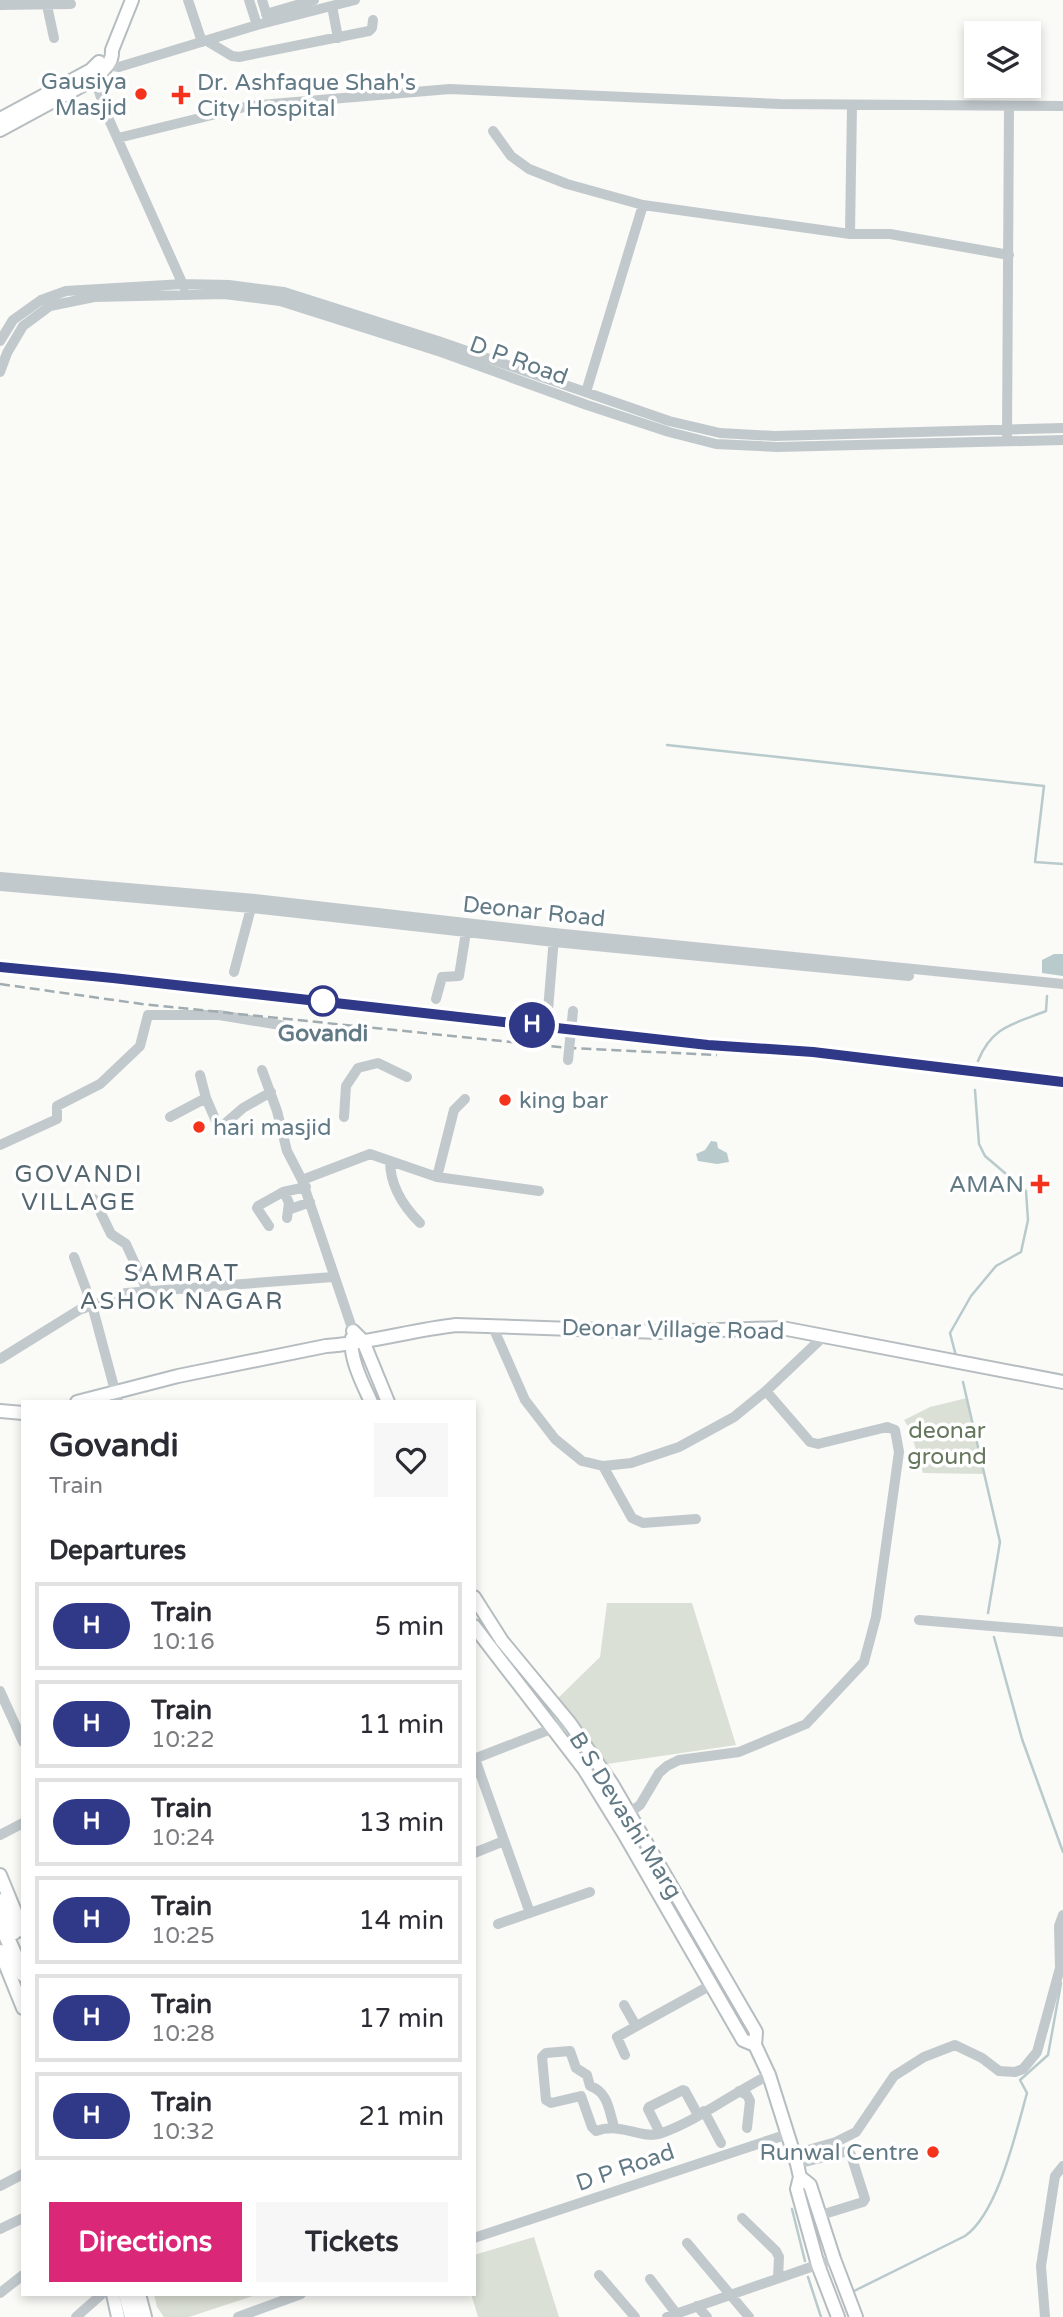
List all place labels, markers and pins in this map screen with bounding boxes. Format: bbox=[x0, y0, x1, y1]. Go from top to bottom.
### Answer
place label: Gausiya Masjid bbox=[41, 68, 127, 122]
place label: Dr. Ashfaque Shah's City Hospital bbox=[197, 69, 416, 123]
marker: Dr. Ashfaque Shah's City Hospital bbox=[171, 85, 191, 105]
marker: Gausiya Masjid bbox=[133, 86, 149, 102]
marker: Govandi bbox=[308, 986, 338, 1016]
place label: Govandi bbox=[278, 1020, 368, 1048]
place label: king bar bbox=[519, 1087, 608, 1115]
marker: king bar bbox=[497, 1092, 513, 1108]
place label: hari masjid bbox=[213, 1114, 332, 1142]
marker: hari masjid bbox=[191, 1119, 207, 1135]
place label: AMAN bbox=[949, 1171, 1024, 1199]
marker: AMAN bbox=[1030, 1174, 1050, 1194]
place label: Runwal Centre bbox=[759, 2139, 919, 2167]
marker: Runwal Centre bbox=[925, 2144, 941, 2160]

